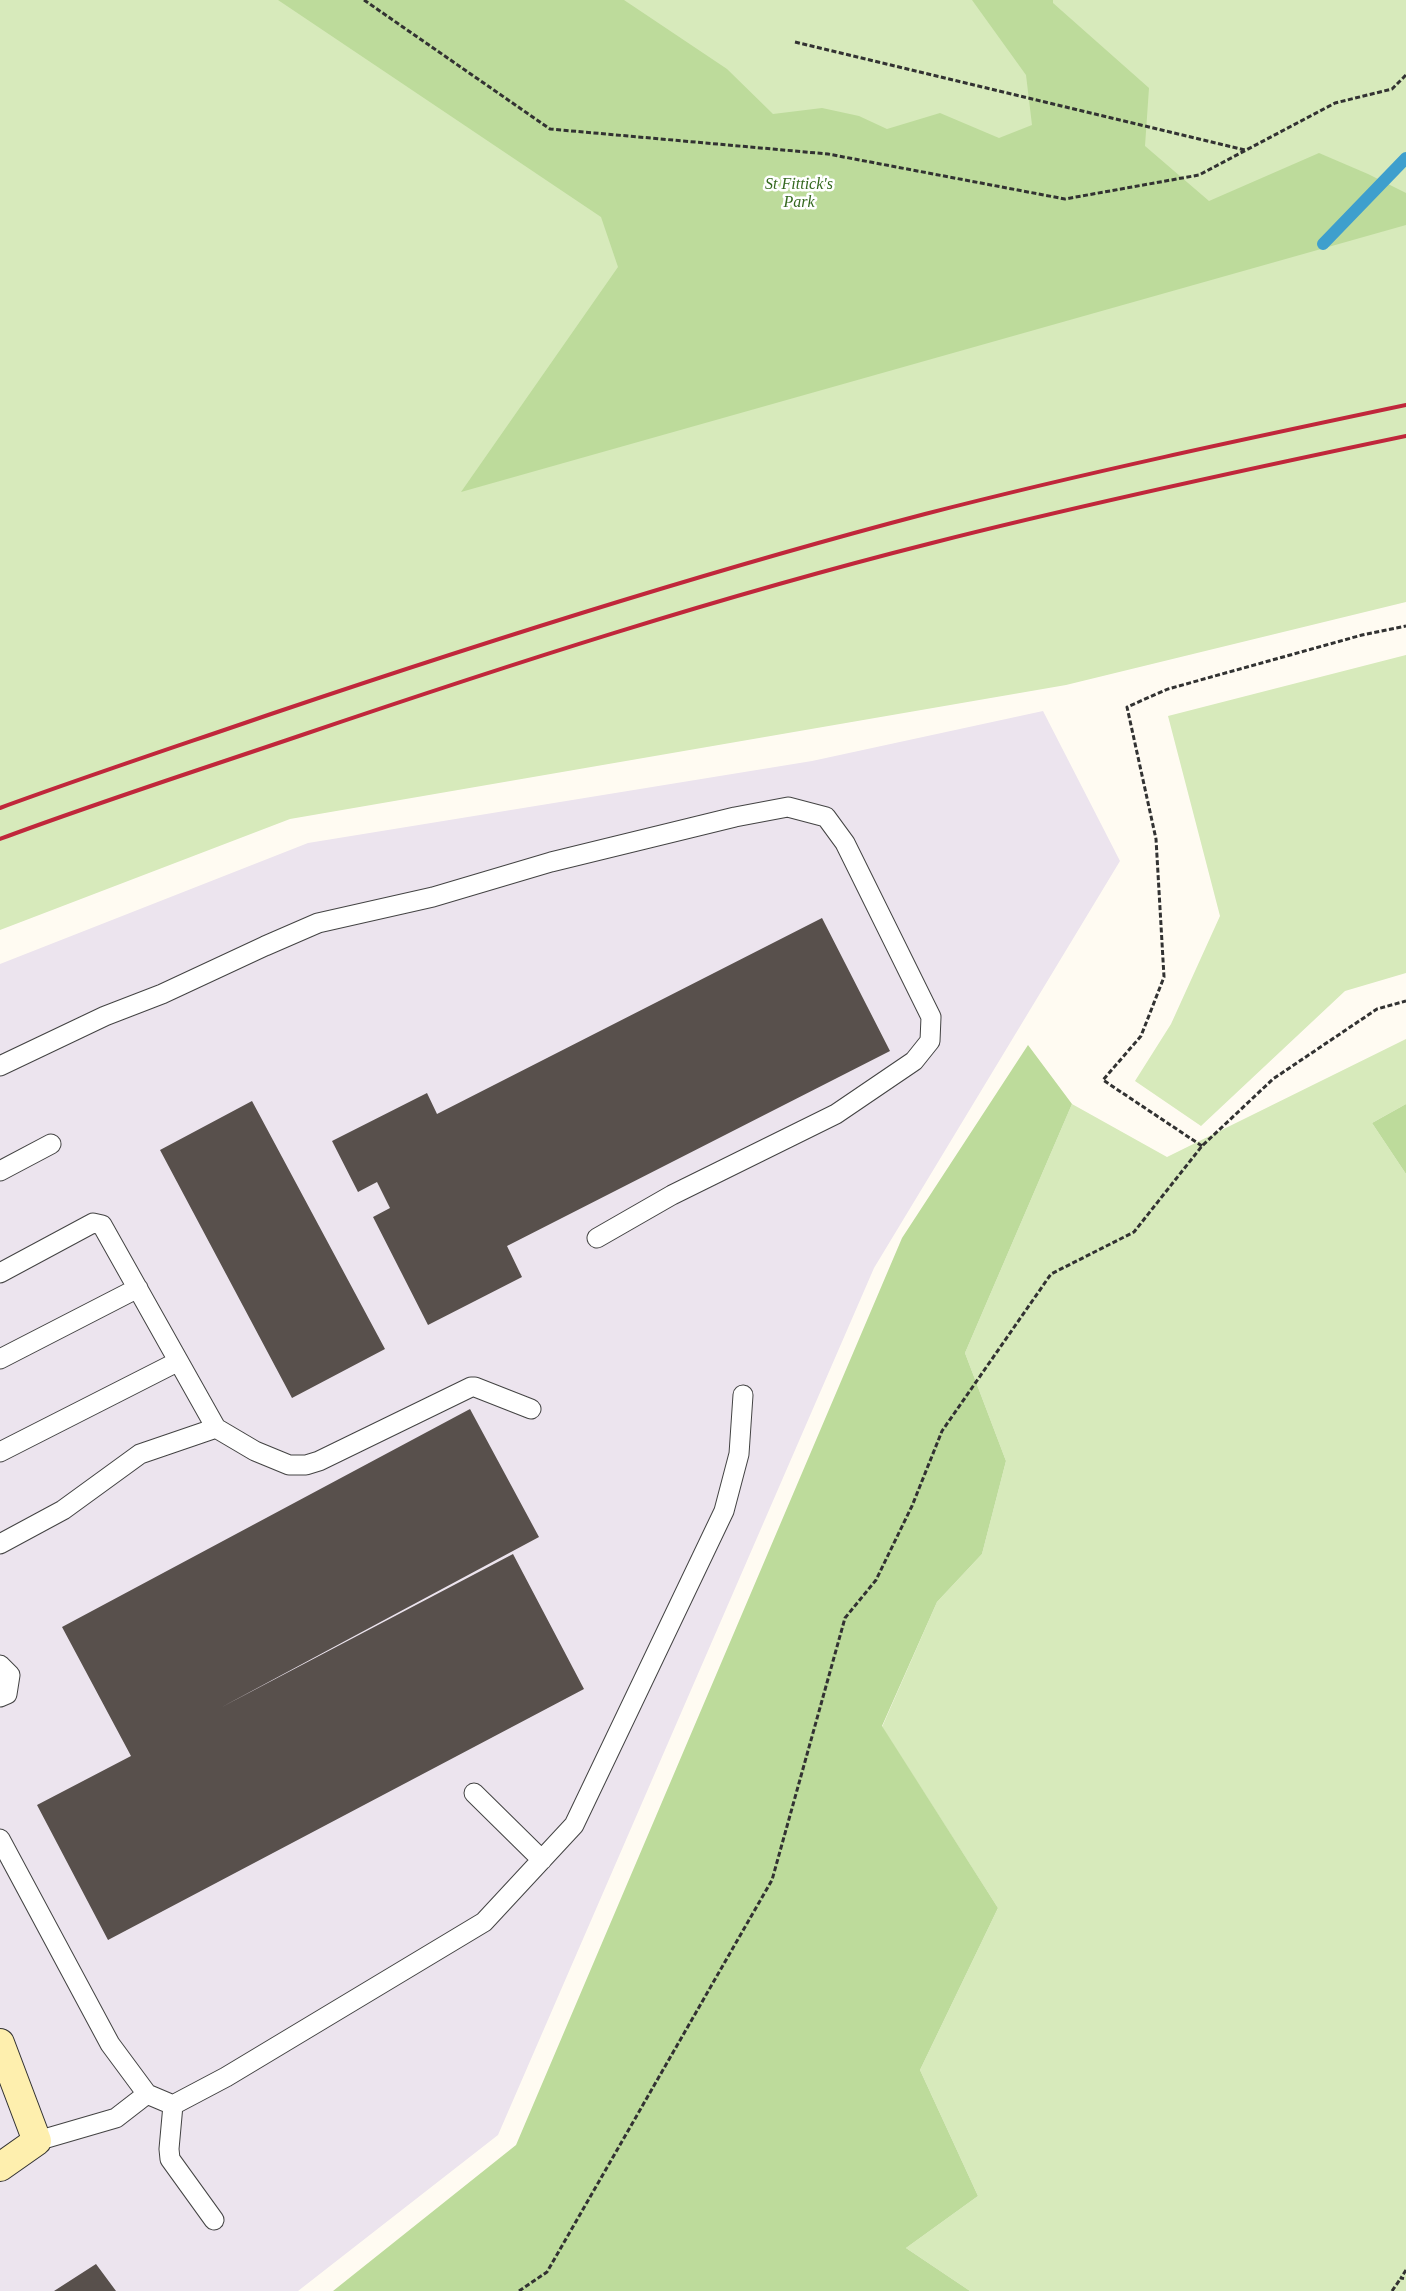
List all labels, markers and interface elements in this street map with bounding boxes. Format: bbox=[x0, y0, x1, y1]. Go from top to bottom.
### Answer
park label: St Fittick's Park bbox=[765, 175, 833, 213]

